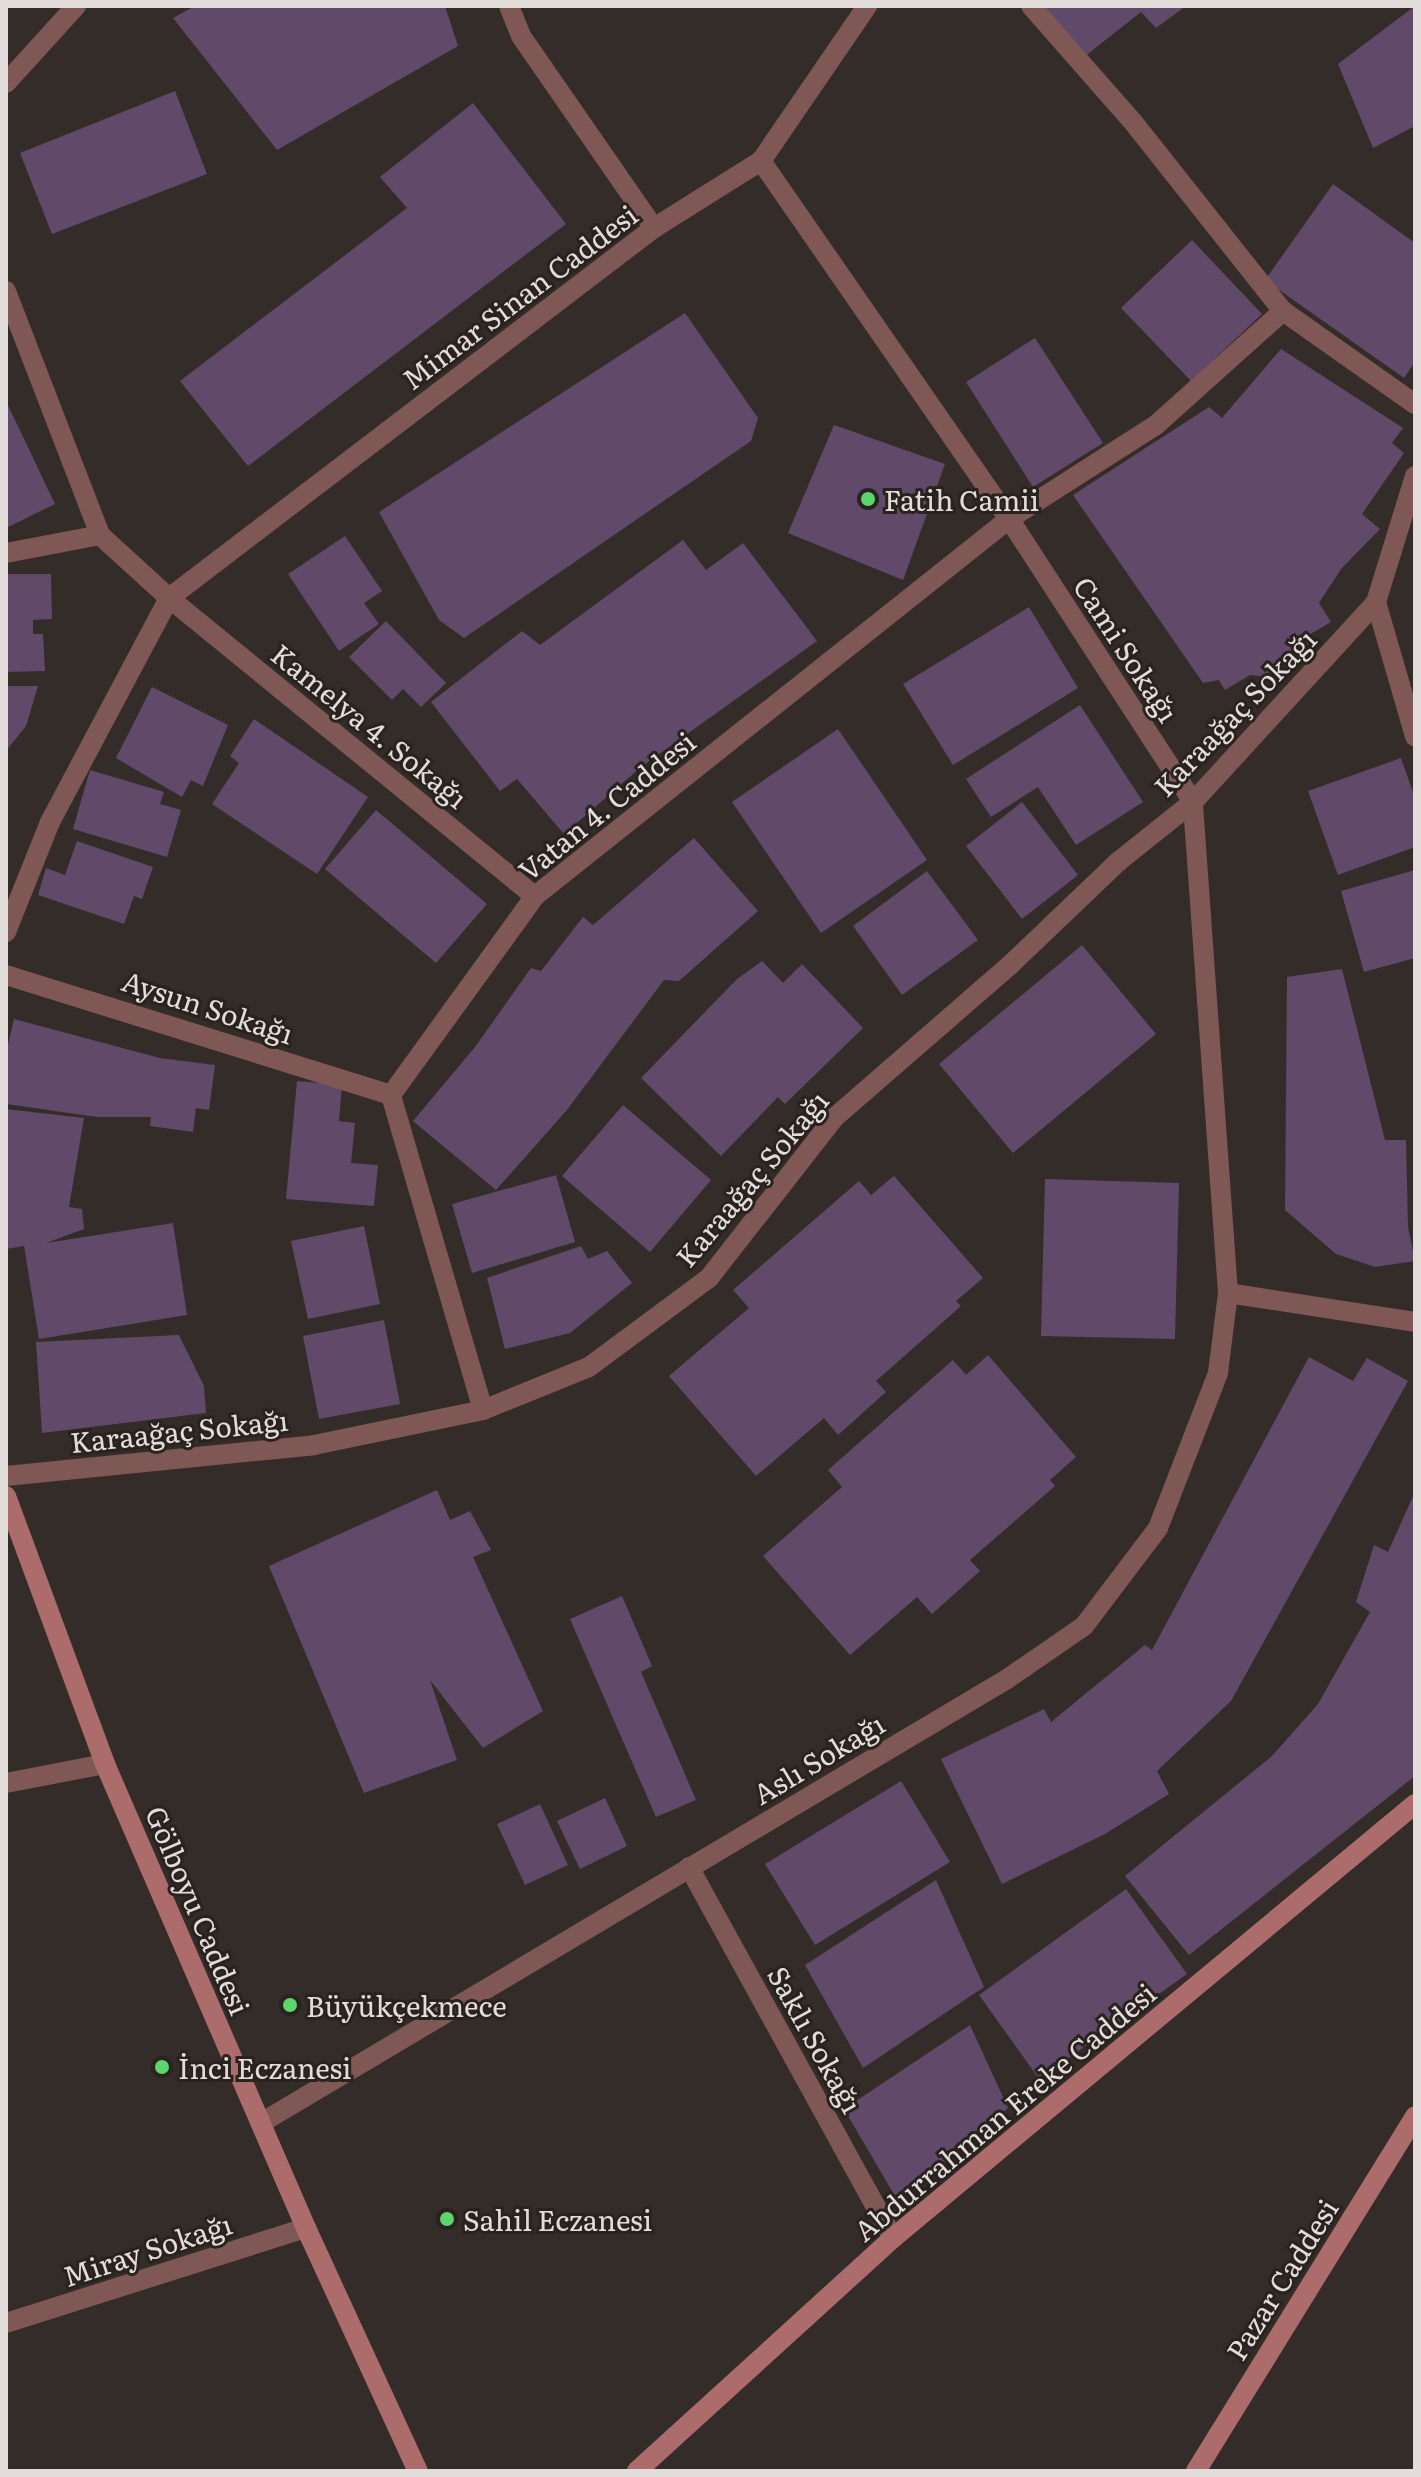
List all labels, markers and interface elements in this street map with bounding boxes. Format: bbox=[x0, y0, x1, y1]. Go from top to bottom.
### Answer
street label: Mimar Sinan Caddesi bbox=[395, 197, 643, 395]
place label: Fatih Camii bbox=[884, 482, 1039, 516]
marker: Fatih Camii bbox=[859, 490, 877, 508]
street label: Cami Sokağı bbox=[1068, 570, 1186, 728]
street label: Karaağaç Sokağı bbox=[1146, 622, 1322, 802]
street label: Kamelya 4. Sokağı bbox=[266, 636, 474, 814]
street label: Vatan 4. Caddesi bbox=[511, 724, 701, 886]
street label: Aysun Sokağı bbox=[118, 963, 298, 1049]
street label: Karaağaç Sokağı bbox=[668, 1083, 834, 1273]
street label: Karaağaç Sokağı bbox=[69, 1402, 289, 1458]
street label: Aslı Sokağı bbox=[746, 1706, 890, 1810]
street label: Gölboyu Caddesi bbox=[140, 1801, 258, 2019]
street label: Saklı Sokağı bbox=[762, 1960, 870, 2118]
street label: Abdurrahman Ereke Caddesi bbox=[846, 1975, 1162, 2247]
place label: Büyükçekmece bbox=[306, 1988, 507, 2022]
marker: Büyükçekmece bbox=[281, 1996, 299, 2014]
place label: İnci Eczanesi bbox=[178, 2050, 351, 2084]
marker: İnci Eczanesi bbox=[153, 2058, 171, 2076]
street label: Pazar Caddesi bbox=[1218, 2192, 1344, 2366]
place label: Sahil Eczanesi bbox=[463, 2202, 652, 2236]
street label: Miray Sokağı bbox=[58, 2206, 236, 2292]
marker: Sahil Eczanesi bbox=[438, 2210, 456, 2228]

